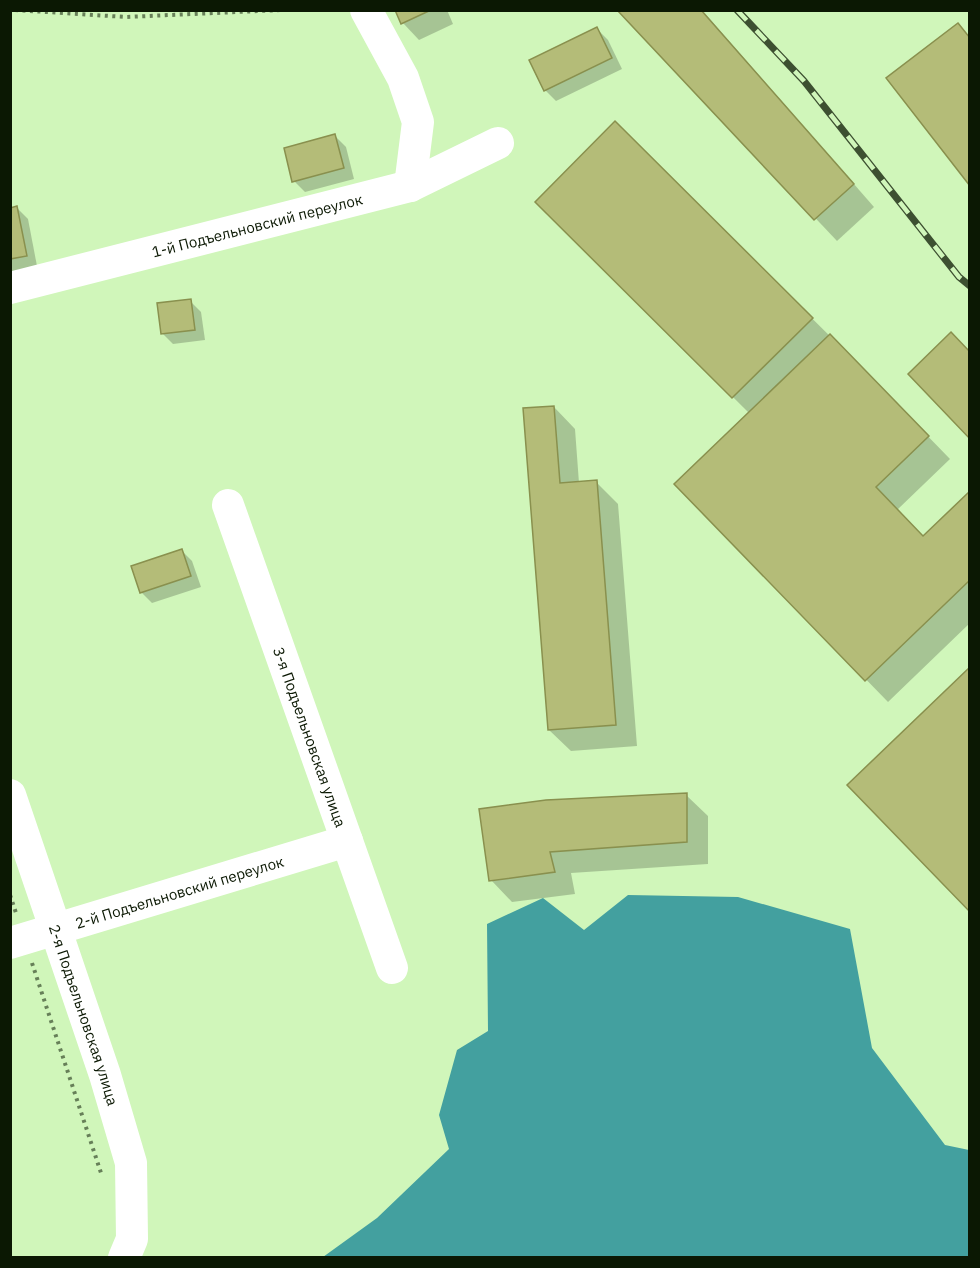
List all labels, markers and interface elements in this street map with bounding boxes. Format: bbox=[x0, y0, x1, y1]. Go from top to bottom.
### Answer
street label: 1-й Подъельновский переулок bbox=[150, 189, 365, 261]
street label: 3-я Подъельновская улица bbox=[269, 644, 351, 830]
street label: 2-й Подъельновский переулок bbox=[73, 851, 286, 932]
street label: 2-я Подъельновская улица bbox=[45, 922, 123, 1108]

